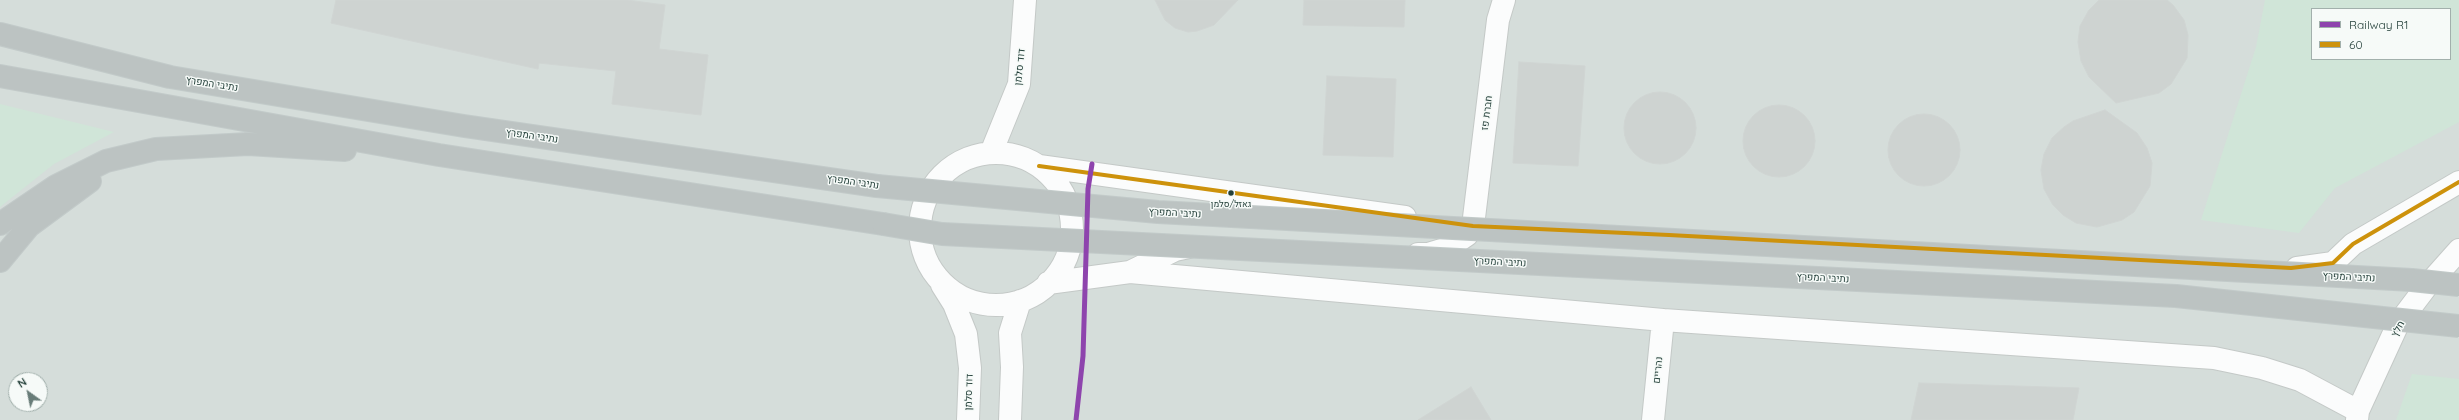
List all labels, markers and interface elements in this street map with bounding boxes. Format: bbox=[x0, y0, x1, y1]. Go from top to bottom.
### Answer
legend bbox=[2311, 8, 2451, 60]
text: Railway R1 bbox=[2349, 17, 2408, 32]
text: 60 bbox=[2349, 37, 2363, 52]
street label: דוד סלמן bbox=[1012, 48, 1028, 86]
street label: נתיבי המפרץ bbox=[185, 74, 239, 94]
street label: חברת פז bbox=[1479, 95, 1495, 131]
street label: נתיבי המפרץ bbox=[505, 126, 559, 146]
street label: נתיבי המפרץ bbox=[826, 172, 880, 192]
marker: גאזל/סלמן bbox=[1226, 188, 1236, 198]
place label: גאזל/סלמן bbox=[1211, 199, 1251, 209]
street label: נתיבי המפרץ bbox=[1148, 206, 1202, 220]
street label: נתיבי המפרץ bbox=[1473, 255, 1527, 269]
street label: נתיבי המפרץ bbox=[2322, 270, 2376, 284]
street label: נתיבי המפרץ bbox=[1796, 271, 1850, 285]
street label: חלץ bbox=[2389, 319, 2407, 339]
street label: נהריים bbox=[1651, 356, 1665, 384]
north arrow bbox=[8, 372, 48, 412]
street label: דוד סלמן bbox=[962, 373, 976, 411]
text: N bbox=[15, 375, 29, 391]

